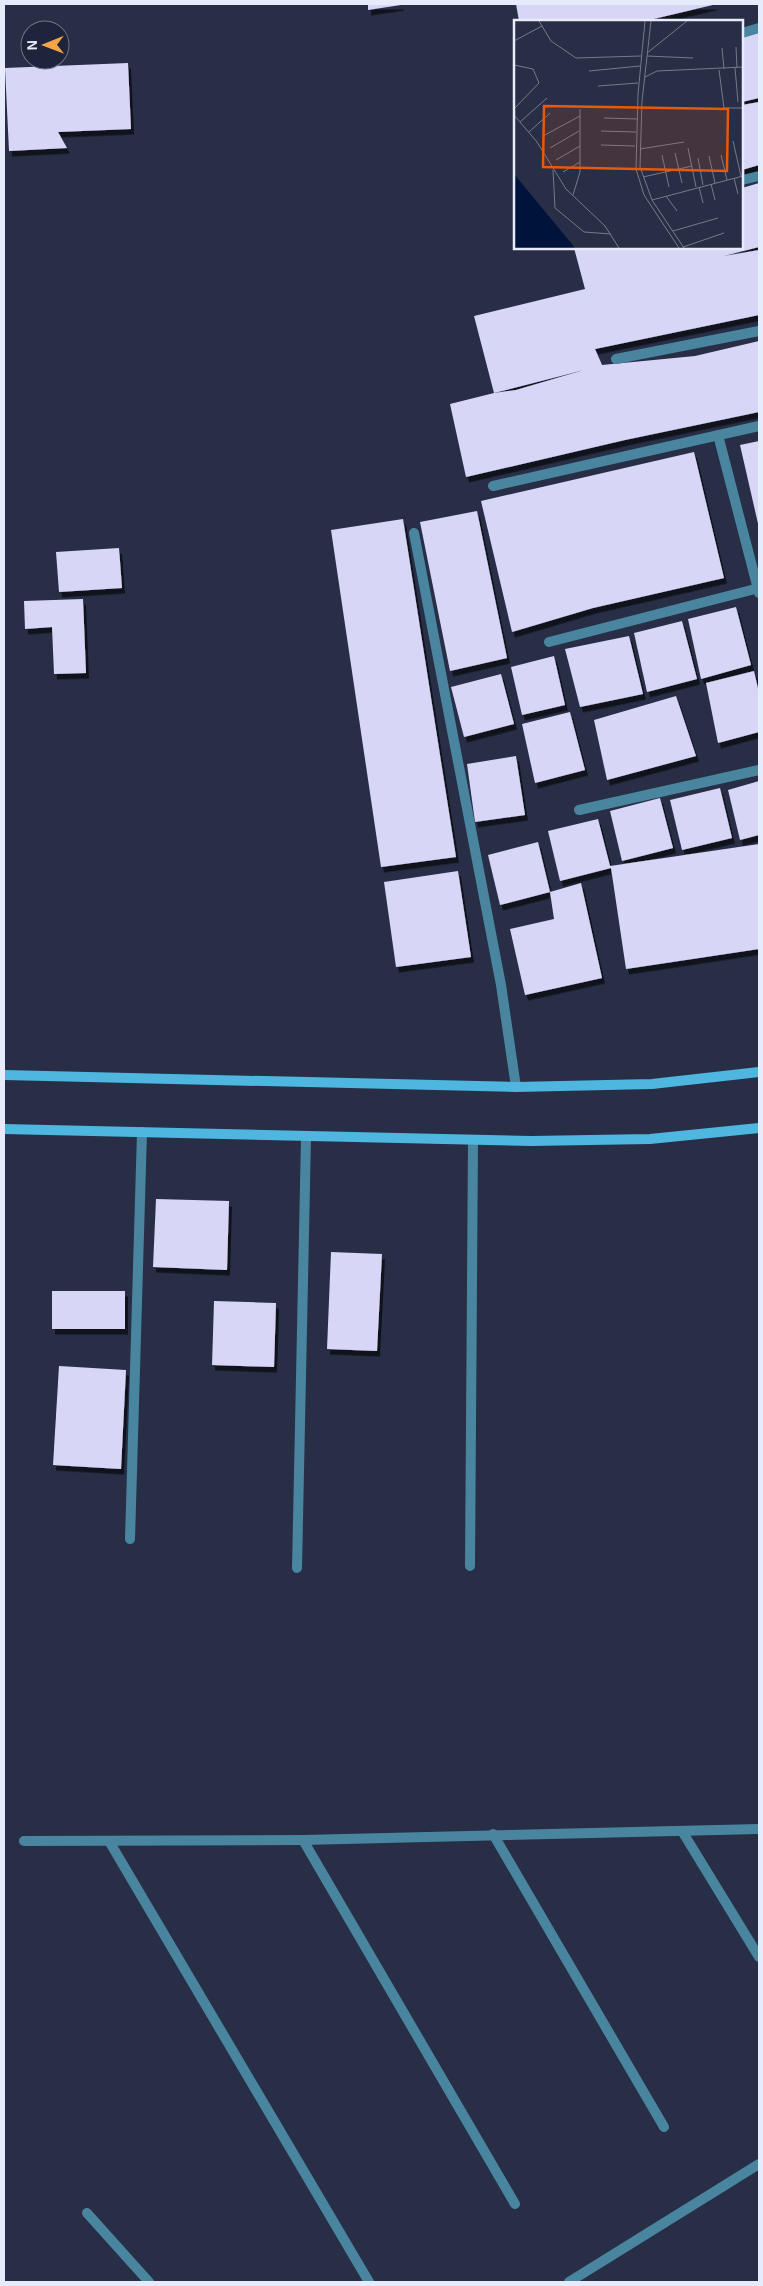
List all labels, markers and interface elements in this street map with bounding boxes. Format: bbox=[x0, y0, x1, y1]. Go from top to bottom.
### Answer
north arrow bbox=[20, 20, 70, 70]
inset map bbox=[514, 20, 743, 249]
text: N bbox=[24, 40, 40, 50]

